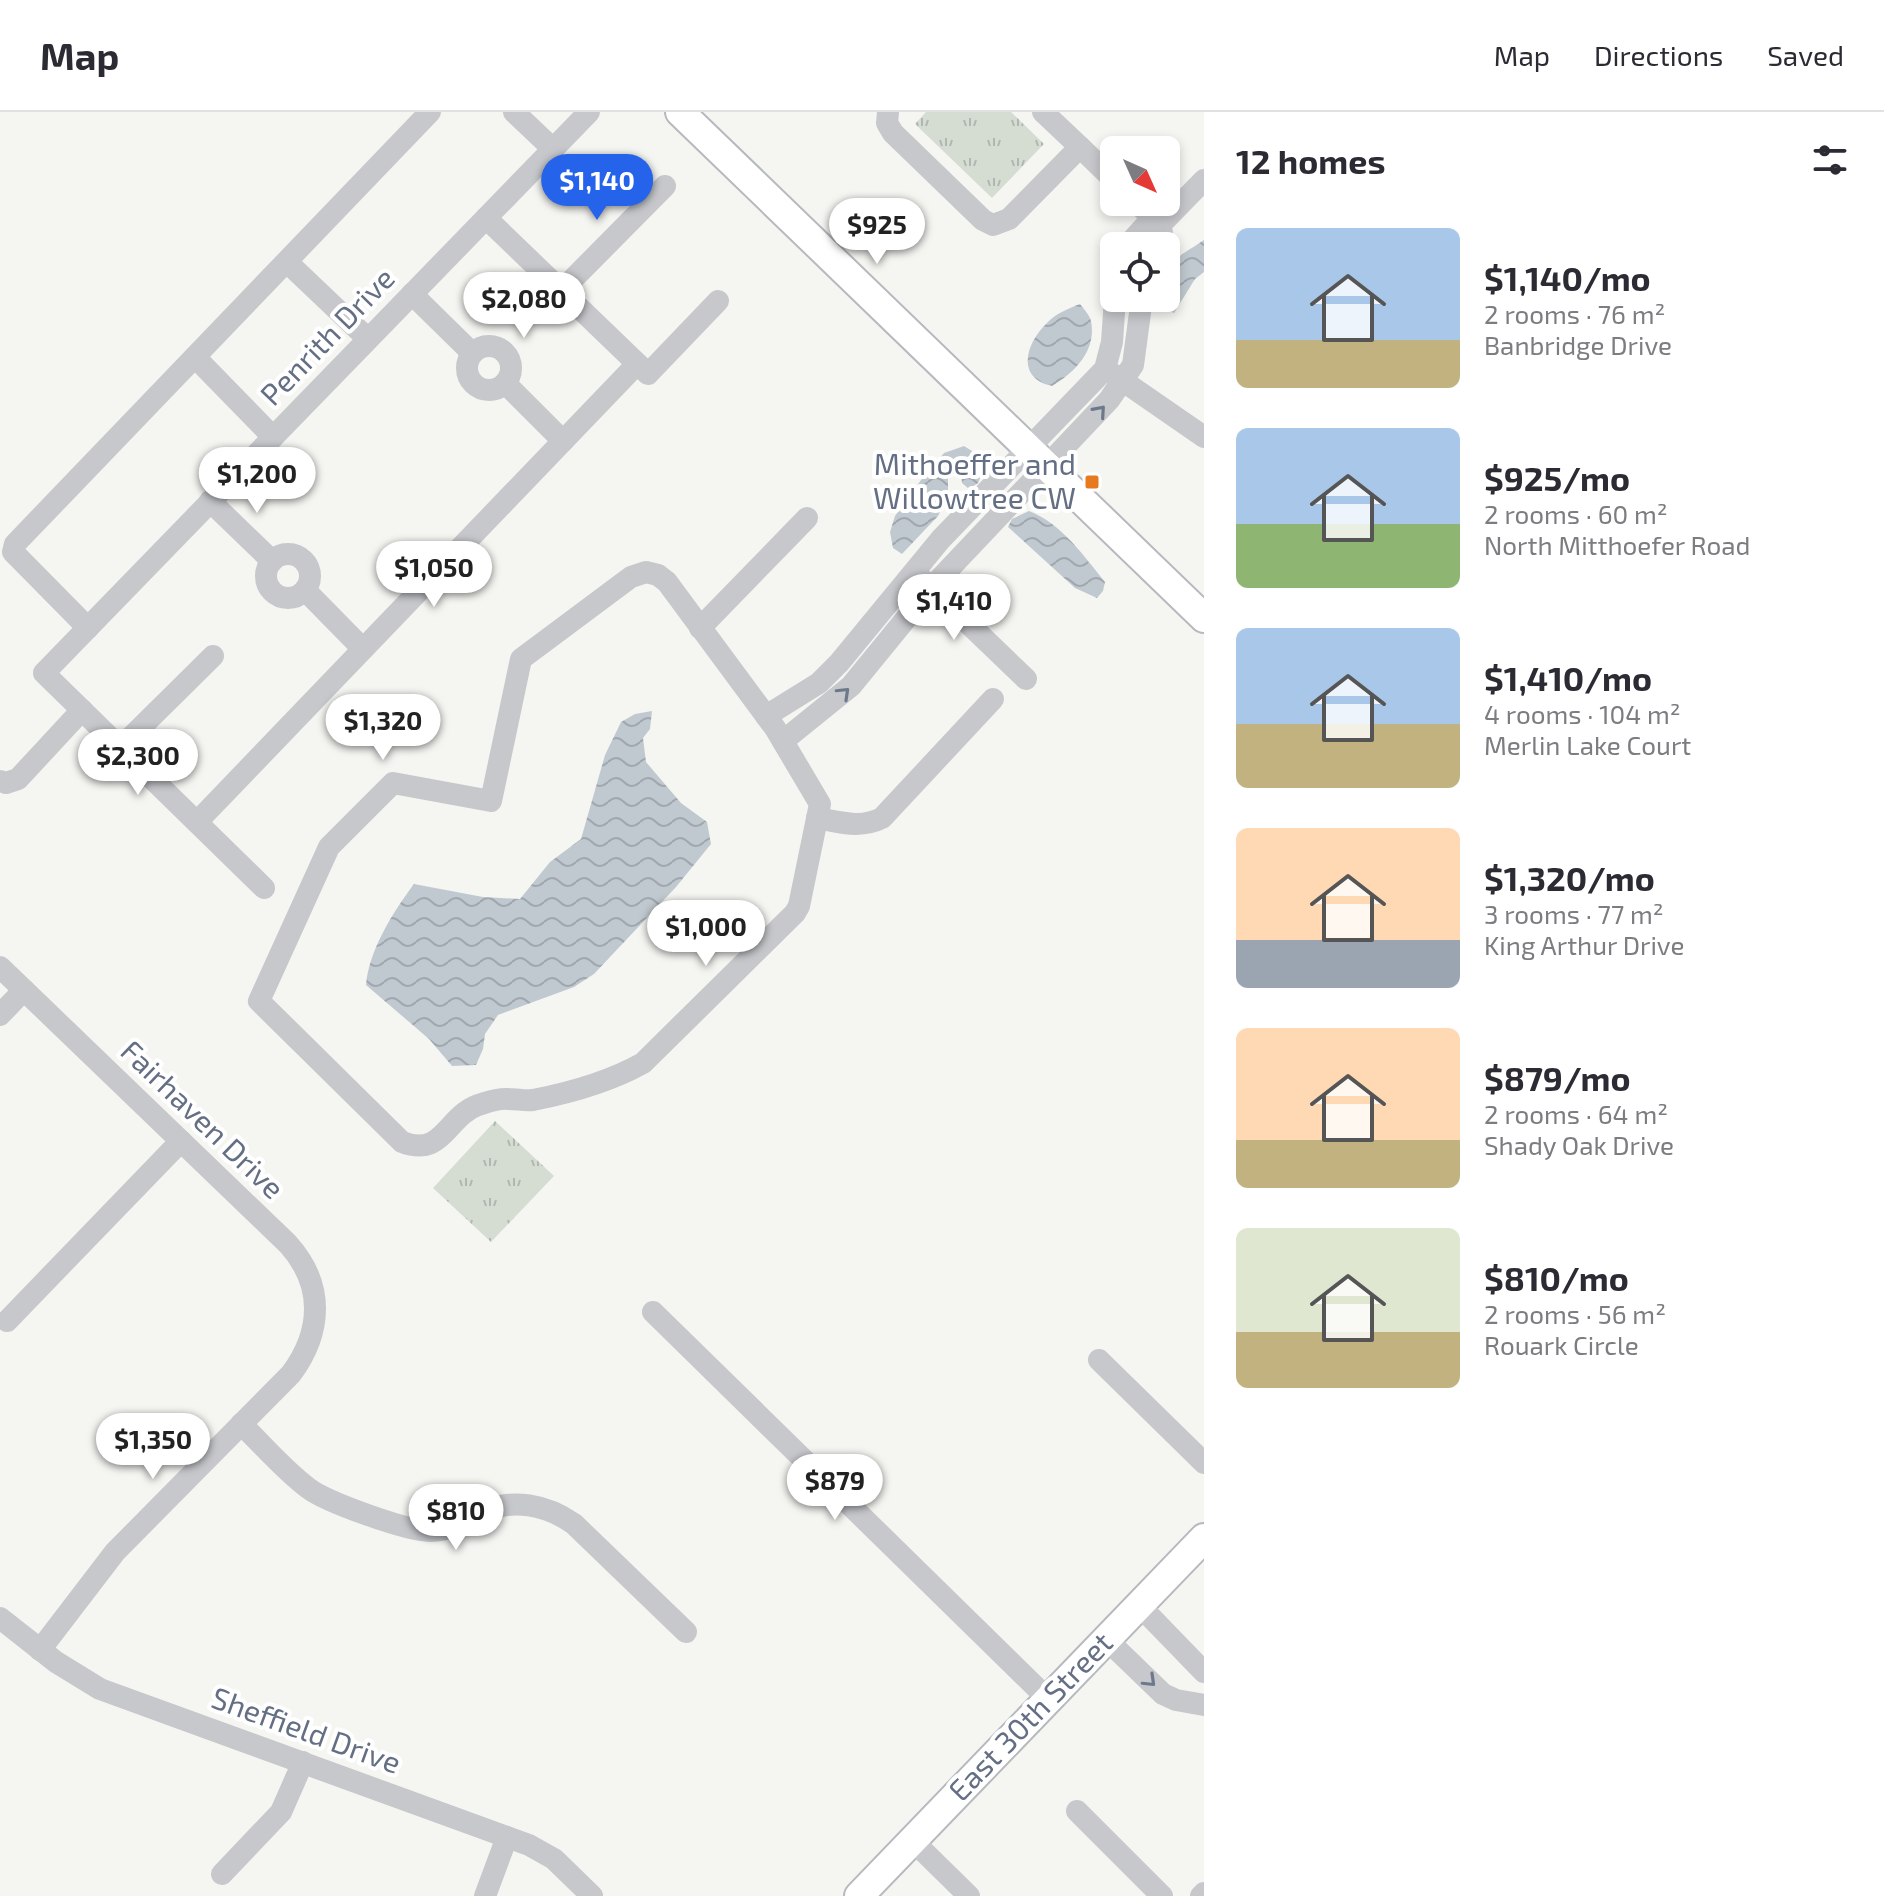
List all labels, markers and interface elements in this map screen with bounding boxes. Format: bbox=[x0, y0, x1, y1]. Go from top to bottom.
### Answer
text: Map bbox=[40, 32, 119, 78]
text: Map bbox=[1494, 38, 1550, 72]
text: Directions bbox=[1594, 38, 1723, 72]
text: Saved bbox=[1767, 38, 1844, 72]
north arrow bbox=[1100, 136, 1180, 216]
map controls bbox=[1100, 136, 1180, 312]
icon: filters bbox=[1808, 138, 1852, 182]
text: 12 homes bbox=[1236, 140, 1385, 181]
pin: $1,140 bbox=[532, 154, 662, 222]
text: $1,140 bbox=[559, 164, 635, 195]
pin: $925 bbox=[830, 198, 924, 266]
text: $925 bbox=[847, 208, 907, 239]
button: locate bbox=[1100, 232, 1180, 312]
text: $1,140/mo bbox=[1484, 257, 1651, 298]
street label: Penrith Drive bbox=[252, 259, 401, 412]
icon: home bbox=[1300, 260, 1396, 356]
pin: $2,080 bbox=[459, 272, 589, 340]
text: $2,080 bbox=[481, 282, 567, 313]
text: 2 rooms · 76 m² bbox=[1484, 298, 1665, 329]
text: Banbridge Drive bbox=[1484, 329, 1672, 360]
one-way arrow bbox=[1091, 405, 1105, 420]
place label: Mithoeffer and Willowtree CW bbox=[873, 445, 1076, 515]
pin: $1,200 bbox=[192, 447, 322, 515]
text: $1,200 bbox=[217, 457, 297, 488]
text: $925/mo bbox=[1484, 457, 1630, 498]
icon: home bbox=[1300, 460, 1396, 556]
marker: Mithoeffer and Willowtree CW bbox=[1083, 473, 1101, 491]
text: 2 rooms · 60 m² bbox=[1484, 498, 1668, 529]
text: North Mitthoefer Road bbox=[1484, 529, 1750, 560]
pin: $1,050 bbox=[369, 541, 499, 609]
text: $1,050 bbox=[394, 551, 474, 582]
pin: $1,410 bbox=[889, 574, 1019, 642]
text: $1,410 bbox=[916, 584, 992, 615]
text: $1,410/mo bbox=[1484, 657, 1652, 698]
icon: home bbox=[1300, 660, 1396, 756]
one-way arrow bbox=[834, 688, 849, 702]
pin: $1,320 bbox=[318, 694, 448, 762]
text: 4 rooms · 104 m² bbox=[1484, 698, 1680, 729]
text: $1,320 bbox=[344, 704, 422, 735]
pin: $2,300 bbox=[73, 729, 203, 797]
text: Merlin Lake Court bbox=[1484, 729, 1691, 760]
text: $2,300 bbox=[96, 739, 180, 770]
text: $1,320/mo bbox=[1484, 857, 1655, 898]
icon: home bbox=[1300, 860, 1396, 956]
text: 3 rooms · 77 m² bbox=[1484, 898, 1664, 929]
pin: $1,000 bbox=[641, 900, 771, 968]
text: $1,000 bbox=[665, 910, 747, 941]
text: King Arthur Drive bbox=[1484, 929, 1684, 960]
street label: Fairhaven Drive bbox=[114, 1032, 292, 1205]
text: $879/mo bbox=[1484, 1057, 1631, 1098]
icon: home bbox=[1300, 1060, 1396, 1156]
text: 2 rooms · 64 m² bbox=[1484, 1098, 1668, 1129]
text: Shady Oak Drive bbox=[1484, 1129, 1674, 1160]
text: $810/mo bbox=[1484, 1257, 1629, 1298]
icon: home bbox=[1300, 1260, 1396, 1356]
text: 2 rooms · 56 m² bbox=[1484, 1298, 1666, 1329]
text: Rouark Circle bbox=[1484, 1329, 1639, 1360]
pin: $1,350 bbox=[88, 1413, 218, 1481]
text: $1,350 bbox=[114, 1423, 192, 1454]
pin: $879 bbox=[788, 1454, 882, 1522]
text: $879 bbox=[805, 1464, 865, 1495]
pin: $810 bbox=[409, 1484, 503, 1552]
text: $810 bbox=[427, 1494, 485, 1525]
street label: East 30th Street bbox=[940, 1624, 1119, 1807]
one-way arrow bbox=[1141, 1672, 1155, 1686]
street label: Sheffield Drive bbox=[207, 1678, 406, 1780]

